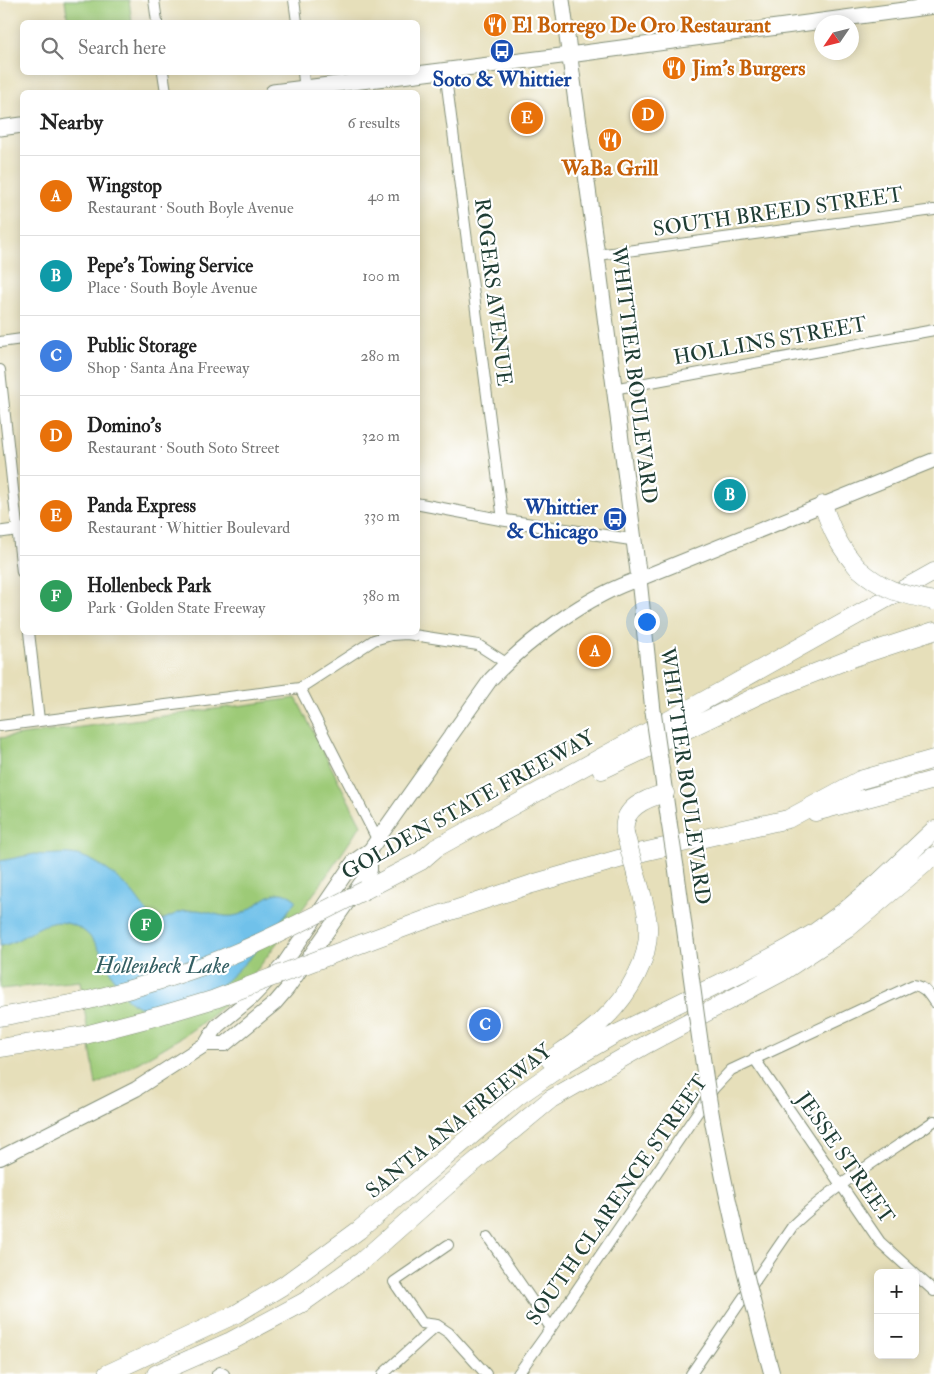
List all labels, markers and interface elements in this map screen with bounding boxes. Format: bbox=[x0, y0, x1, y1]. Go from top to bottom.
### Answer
restaurant icon: El Borrego De Oro Restaurant bbox=[482, 12, 508, 38]
place label: El Borrego De Oro Restaurant bbox=[512, 12, 771, 39]
north arrow bbox=[814, 15, 859, 60]
search box bbox=[20, 20, 420, 75]
icon: search bbox=[38, 34, 66, 62]
text: Search here bbox=[78, 36, 166, 60]
bus stop icon: Soto & Whittier bbox=[489, 38, 515, 64]
restaurant icon: Jim's Burgers bbox=[661, 55, 687, 81]
place label: Jim's Burgers bbox=[691, 55, 805, 82]
place label: Soto & Whittier bbox=[433, 66, 573, 93]
pin: D bbox=[632, 96, 664, 134]
pin: E bbox=[511, 99, 543, 137]
text: Nearby bbox=[40, 109, 103, 136]
text: 6 results bbox=[348, 113, 400, 133]
restaurant icon: WaBa Grill bbox=[597, 127, 623, 153]
place label: WaBa Grill bbox=[561, 155, 659, 182]
text: Wingstop bbox=[87, 174, 162, 198]
street label: SOUTH BREED STREET bbox=[651, 181, 905, 243]
text: A bbox=[51, 186, 61, 206]
text: 40 m bbox=[367, 186, 400, 206]
street label: ROGERS AVENUE bbox=[468, 196, 518, 388]
text: Restaurant · South Boyle Avenue bbox=[87, 198, 294, 218]
street label: WHITTIER BOULEVARD bbox=[605, 244, 663, 505]
text: Pepe's Towing Service bbox=[87, 254, 253, 278]
text: B bbox=[51, 266, 61, 286]
text: 100 m bbox=[362, 266, 400, 286]
text: Place · South Boyle Avenue bbox=[87, 278, 257, 298]
street label: HOLLINS STREET bbox=[671, 311, 869, 371]
text: Public Storage bbox=[87, 334, 197, 358]
text: C bbox=[50, 346, 62, 366]
text: 280 m bbox=[360, 346, 400, 366]
text: Shop · Santa Ana Freeway bbox=[87, 358, 249, 378]
text: Domino's bbox=[87, 414, 161, 438]
text: D bbox=[49, 426, 63, 446]
text: 320 m bbox=[362, 426, 400, 446]
text: Restaurant · South Soto Street bbox=[87, 438, 279, 458]
pin: B bbox=[714, 476, 746, 514]
text: Panda Express bbox=[87, 494, 196, 518]
place label: Whittier & Chicago bbox=[507, 494, 599, 545]
text: E bbox=[50, 506, 62, 526]
text: 330 m bbox=[364, 506, 400, 526]
bus stop icon: Whittier & Chicago bbox=[602, 506, 628, 532]
text: Restaurant · Whittier Boulevard bbox=[87, 518, 290, 538]
text: Hollenbeck Park bbox=[87, 574, 211, 598]
text: F bbox=[51, 586, 61, 606]
text: 380 m bbox=[362, 586, 400, 606]
text: Park · Golden State Freeway bbox=[87, 598, 265, 618]
your location bbox=[634, 609, 660, 635]
pin: A bbox=[579, 632, 611, 670]
street label: WHITTIER BOULEVARD bbox=[653, 645, 716, 906]
street label: GOLDEN STATE FREEWAY bbox=[337, 724, 600, 886]
pin: F bbox=[130, 906, 162, 944]
water label: Hollenbeck Lake bbox=[94, 952, 230, 980]
pin: C bbox=[469, 1006, 501, 1044]
street label: SANTA ANA FREEWAY bbox=[360, 1037, 558, 1204]
street label: SOUTH CLARENCE STREET bbox=[520, 1069, 714, 1330]
street label: JESSE STREET bbox=[789, 1086, 901, 1229]
map controls bbox=[874, 1269, 919, 1359]
button: + bbox=[874, 1269, 919, 1314]
button: − bbox=[874, 1314, 919, 1359]

